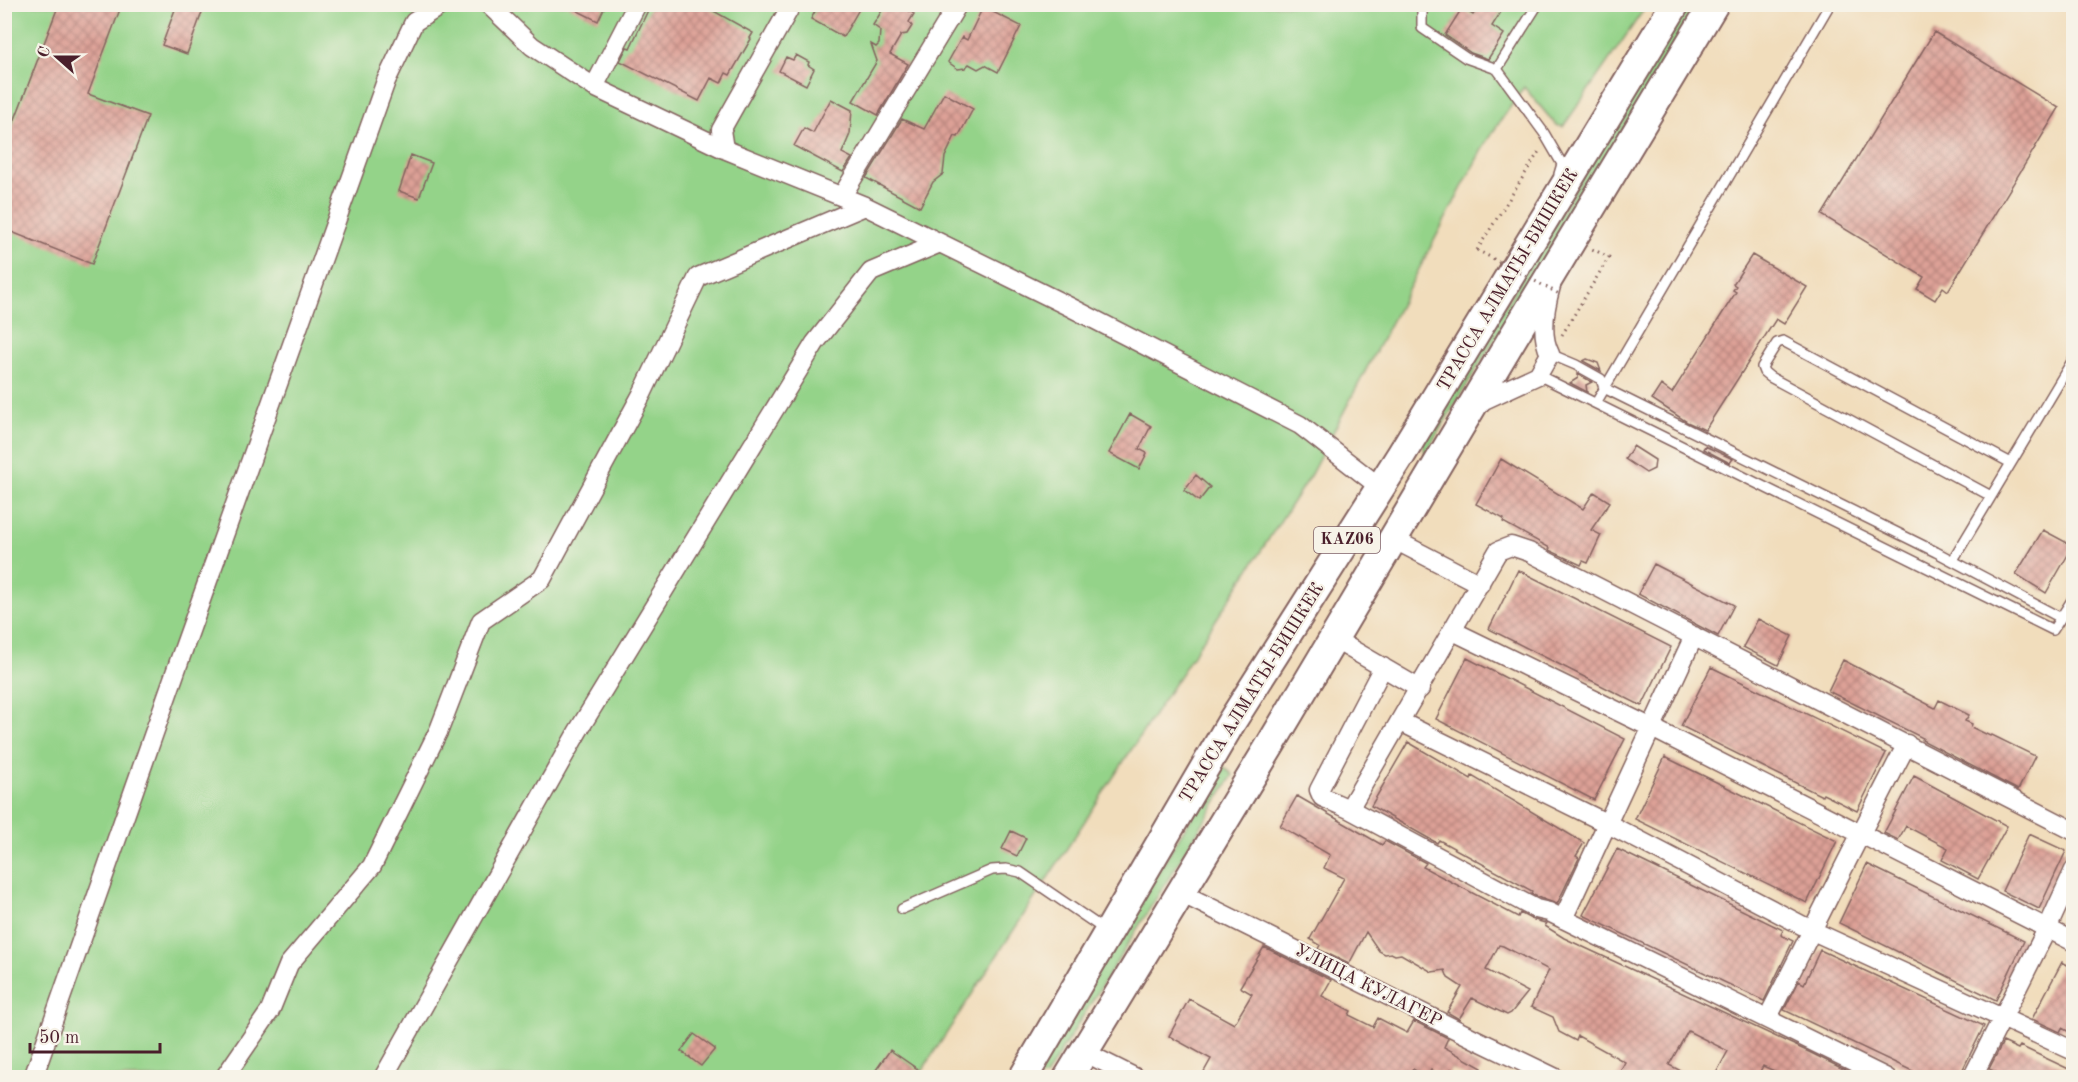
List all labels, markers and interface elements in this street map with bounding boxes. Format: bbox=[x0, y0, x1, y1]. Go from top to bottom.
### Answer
north arrow bbox=[27, 27, 87, 87]
text: С bbox=[36, 45, 54, 60]
street label: ТРАССА АЛМАТЫ-БИШКЕК bbox=[1434, 166, 1582, 394]
road number: KАZ06 bbox=[1314, 527, 1380, 553]
street label: ТРАССА АЛМАТЫ-БИШКЕК bbox=[1177, 580, 1327, 806]
street label: УЛИЦА КУЛАГЕР bbox=[1292, 941, 1444, 1031]
scale bar bbox=[30, 1016, 160, 1054]
text: 50 m bbox=[39, 1029, 79, 1047]

